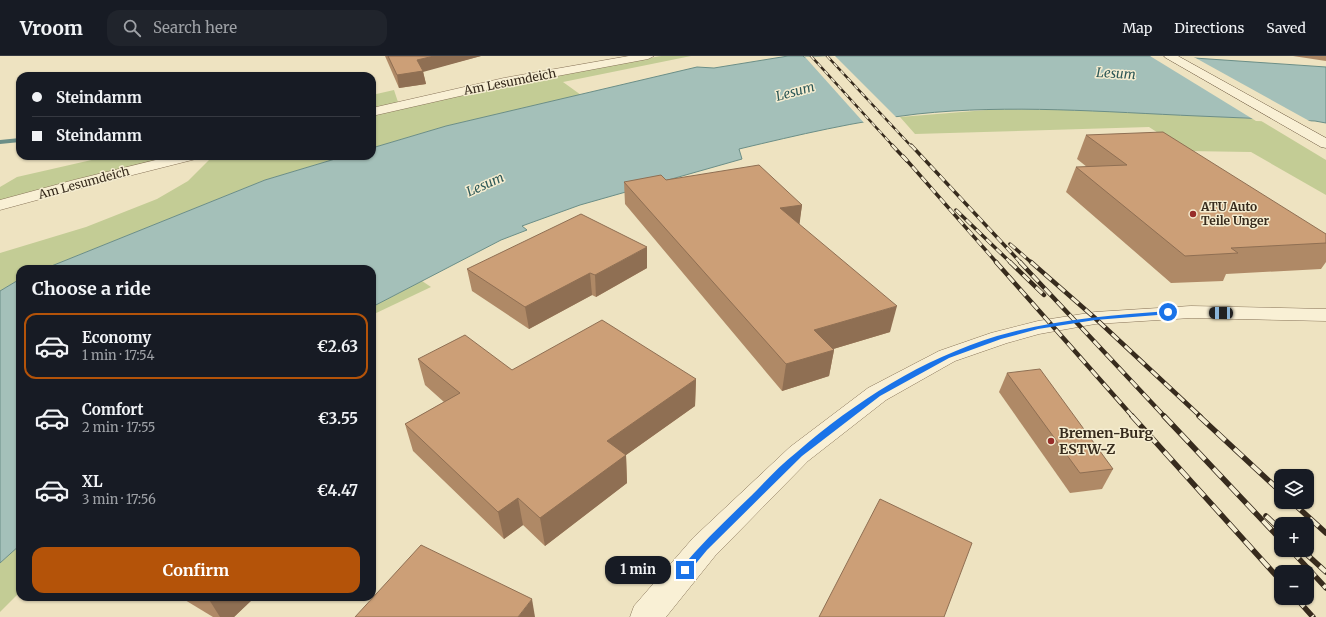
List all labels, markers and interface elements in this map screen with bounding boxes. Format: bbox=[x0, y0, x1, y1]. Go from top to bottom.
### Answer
search box bbox=[107, 10, 387, 46]
text: Vroom bbox=[20, 16, 83, 40]
icon: search bbox=[121, 17, 143, 39]
text: Search here bbox=[153, 18, 237, 37]
text: Map bbox=[1122, 19, 1152, 37]
text: Directions bbox=[1174, 19, 1244, 37]
text: Saved bbox=[1266, 19, 1306, 37]
water label: Lesum bbox=[1096, 64, 1136, 83]
street label: Am Lesumdeich bbox=[462, 65, 557, 98]
water label: Lesum bbox=[774, 78, 816, 105]
text: Steindamm bbox=[56, 88, 142, 107]
text: Steindamm bbox=[56, 126, 142, 145]
street label: Am Lesumdeich bbox=[36, 163, 131, 202]
water label: Lesum bbox=[464, 169, 507, 200]
place label: ATU Auto Teile Unger bbox=[1200, 199, 1270, 228]
marker: ATU Auto Teile Unger bbox=[1188, 209, 1198, 219]
text: Choose a ride bbox=[32, 277, 151, 300]
route start bbox=[1159, 303, 1177, 321]
car bbox=[1209, 307, 1233, 319]
icon: car bbox=[34, 328, 70, 364]
text: Economy bbox=[82, 328, 151, 347]
text: €2.63 bbox=[317, 337, 358, 356]
text: 1 min · 17:54 bbox=[82, 347, 154, 364]
icon: car bbox=[34, 400, 70, 436]
text: Comfort bbox=[82, 400, 143, 419]
text: €3.55 bbox=[318, 409, 358, 428]
text: 2 min · 17:55 bbox=[82, 419, 155, 436]
place label: Bremen-Burg ESTW-Z bbox=[1059, 424, 1153, 458]
marker: Bremen-Burg ESTW-Z bbox=[1046, 436, 1056, 446]
map controls bbox=[1274, 469, 1314, 605]
button: layers bbox=[1274, 469, 1314, 509]
icon: car bbox=[34, 472, 70, 508]
text: XL bbox=[82, 472, 103, 491]
text: €4.47 bbox=[317, 481, 358, 500]
text: 3 min · 17:56 bbox=[82, 491, 156, 508]
button: + bbox=[1274, 517, 1314, 557]
button: Confirm bbox=[32, 547, 360, 593]
callout: 1 min bbox=[605, 556, 671, 584]
text: 1 min bbox=[620, 561, 656, 578]
route end bbox=[676, 561, 694, 579]
button: − bbox=[1274, 565, 1314, 605]

